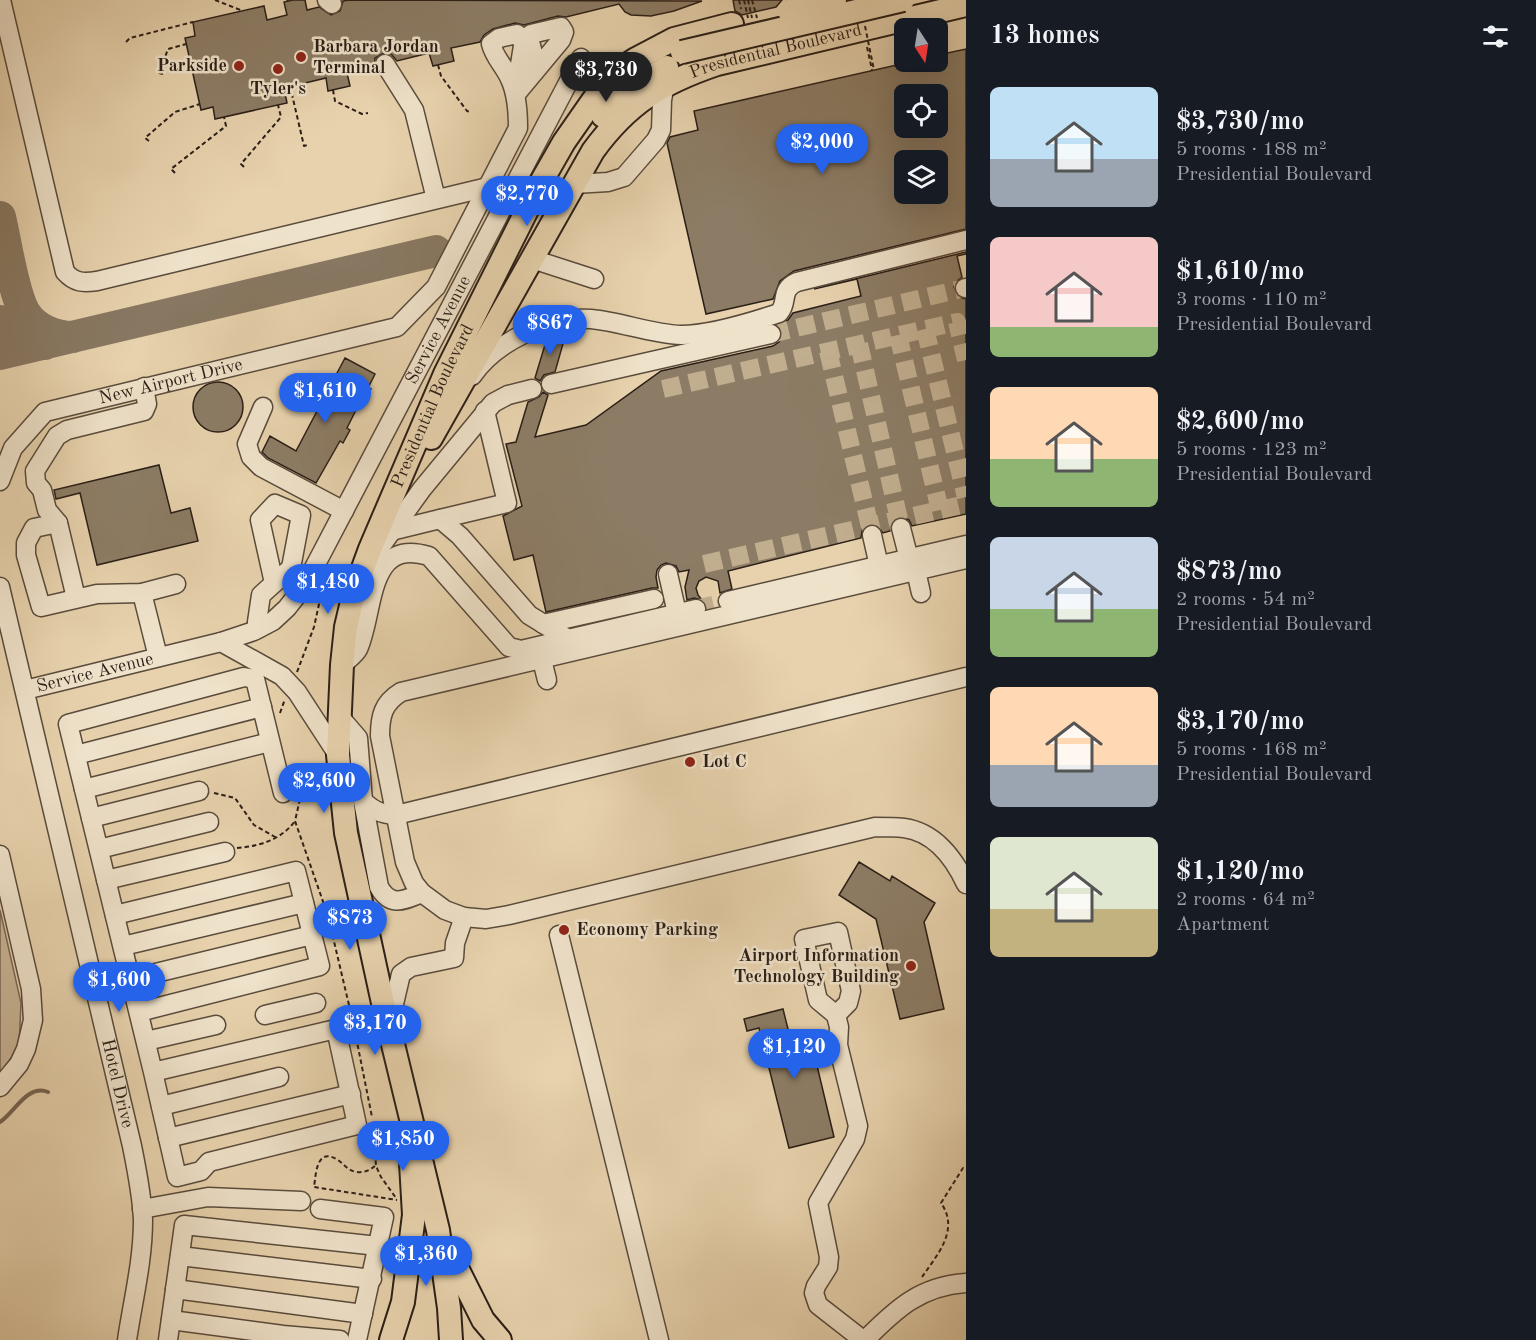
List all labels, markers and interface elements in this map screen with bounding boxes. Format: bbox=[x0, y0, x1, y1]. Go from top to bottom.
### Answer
north arrow bbox=[894, 18, 948, 72]
map controls bbox=[894, 18, 948, 204]
icon: filters bbox=[1479, 20, 1512, 53]
street label: Presidential Boulevard bbox=[687, 21, 864, 82]
text: 13 homes bbox=[990, 23, 1099, 49]
place label: Barbara Jordan Terminal bbox=[313, 38, 439, 77]
marker: Barbara Jordan Terminal bbox=[294, 50, 308, 64]
pin: $3,730 bbox=[557, 52, 655, 103]
place label: Parkside bbox=[157, 57, 227, 75]
marker: Parkside bbox=[232, 59, 246, 73]
text: $3,730 bbox=[574, 61, 638, 81]
marker: Tyler's bbox=[271, 62, 285, 76]
place label: Tyler's bbox=[250, 80, 306, 98]
button: locate bbox=[894, 84, 948, 138]
text: $3,730/mo bbox=[1176, 109, 1304, 135]
icon: home bbox=[1038, 111, 1110, 183]
pin: $2,000 bbox=[773, 124, 871, 175]
text: $2,000 bbox=[790, 133, 854, 153]
text: 5 rooms · 188 m² bbox=[1176, 140, 1326, 160]
button: layers bbox=[894, 150, 948, 204]
text: Presidential Boulevard bbox=[1176, 165, 1372, 185]
pin: $2,770 bbox=[478, 176, 576, 227]
text: $2,770 bbox=[495, 185, 559, 205]
text: $1,610/mo bbox=[1176, 259, 1304, 285]
icon: home bbox=[1038, 261, 1110, 333]
street label: Service Avenue bbox=[403, 273, 474, 387]
text: 3 rooms · 110 m² bbox=[1176, 290, 1326, 310]
pin: $867 bbox=[514, 305, 586, 356]
text: $867 bbox=[527, 314, 573, 334]
text: Presidential Boulevard bbox=[1176, 315, 1372, 335]
street label: Presidential Boulevard bbox=[388, 321, 477, 490]
street label: New Airport Drive bbox=[97, 356, 245, 408]
pin: $1,610 bbox=[276, 373, 374, 424]
text: $1,610 bbox=[293, 382, 357, 402]
text: $2,600/mo bbox=[1176, 409, 1304, 435]
icon: home bbox=[1038, 411, 1110, 483]
text: 5 rooms · 123 m² bbox=[1176, 440, 1326, 460]
text: Presidential Boulevard bbox=[1176, 465, 1372, 485]
text: $873/mo bbox=[1176, 559, 1282, 585]
icon: home bbox=[1038, 561, 1110, 633]
pin: $1,480 bbox=[279, 564, 377, 615]
text: $1,480 bbox=[296, 573, 360, 593]
text: 2 rooms · 54 m² bbox=[1176, 590, 1315, 610]
text: Presidential Boulevard bbox=[1176, 615, 1372, 635]
street label: Service Avenue bbox=[35, 650, 155, 696]
text: $3,170/mo bbox=[1176, 709, 1304, 735]
icon: home bbox=[1038, 711, 1110, 783]
text: 5 rooms · 168 m² bbox=[1176, 740, 1326, 760]
place label: Lot C bbox=[702, 753, 747, 771]
marker: Lot C bbox=[683, 755, 697, 769]
pin: $2,600 bbox=[275, 763, 373, 814]
text: Presidential Boulevard bbox=[1176, 765, 1372, 785]
text: $2,600 bbox=[292, 772, 356, 792]
text: $1,120/mo bbox=[1176, 859, 1304, 885]
icon: home bbox=[1038, 861, 1110, 933]
text: 2 rooms · 64 m² bbox=[1176, 890, 1315, 910]
pin: $873 bbox=[314, 900, 386, 951]
text: $873 bbox=[327, 909, 373, 929]
text: Apartment bbox=[1176, 915, 1270, 935]
place label: Economy Parking bbox=[576, 921, 718, 939]
marker: Economy Parking bbox=[557, 923, 571, 937]
place label: Airport Information Technology Building bbox=[734, 947, 899, 986]
marker: Airport Information Technology Building bbox=[904, 959, 918, 973]
pin: $1,600 bbox=[70, 962, 168, 1013]
text: $1,600 bbox=[87, 971, 151, 991]
pin: $3,170 bbox=[326, 1005, 424, 1056]
text: $3,170 bbox=[343, 1014, 407, 1034]
pin: $1,120 bbox=[745, 1029, 843, 1080]
street label: Hotel Drive bbox=[98, 1037, 136, 1130]
text: $1,120 bbox=[762, 1038, 826, 1058]
pin: $1,850 bbox=[354, 1121, 452, 1172]
text: $1,850 bbox=[371, 1130, 435, 1150]
pin: $1,360 bbox=[377, 1236, 475, 1287]
text: $1,360 bbox=[394, 1245, 458, 1265]

